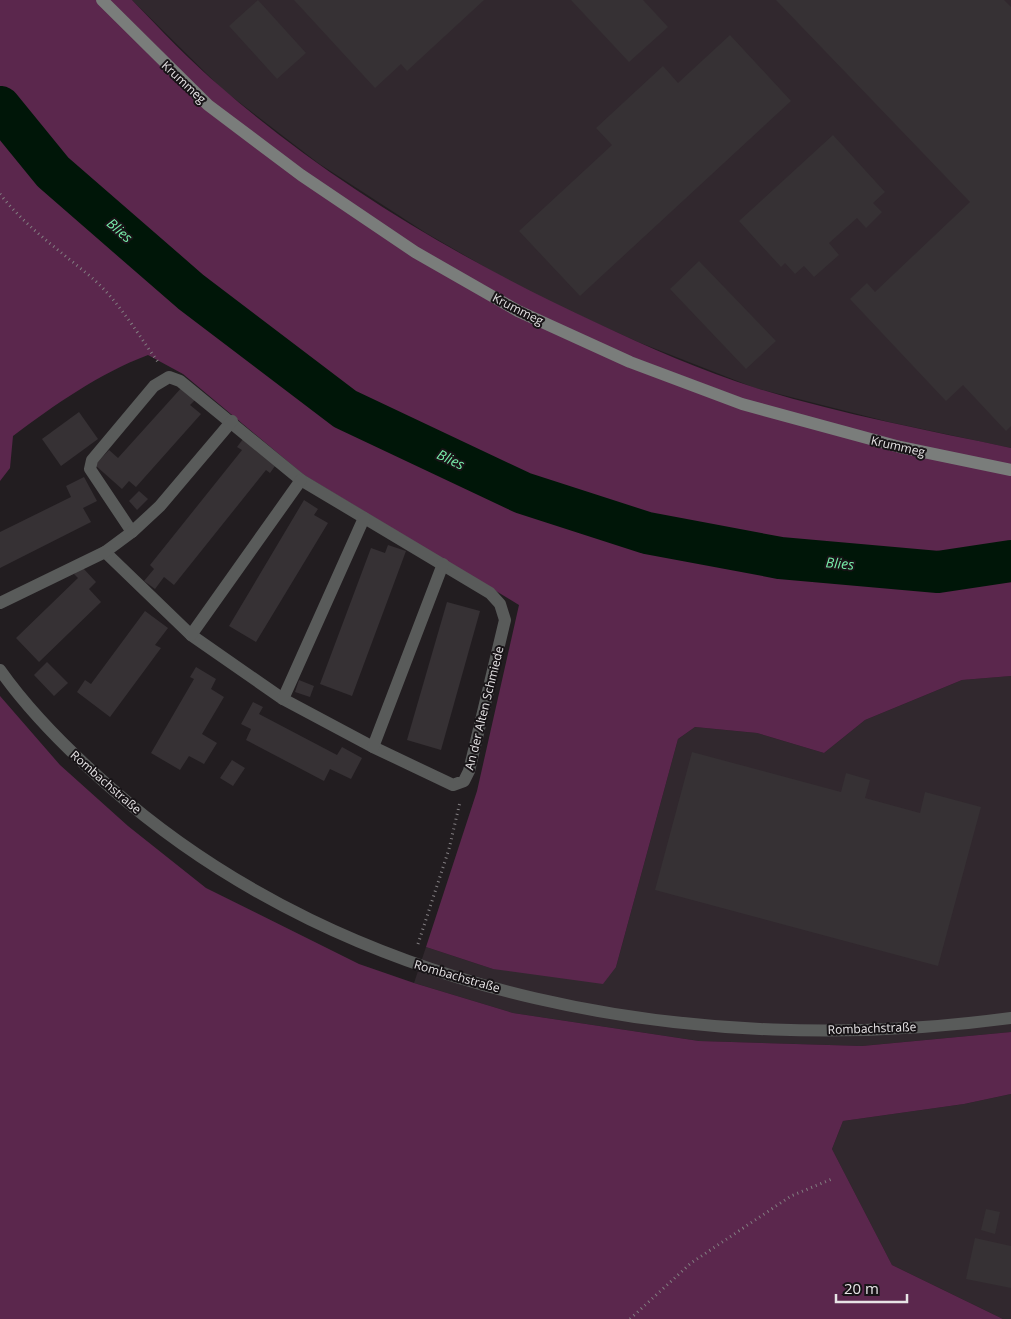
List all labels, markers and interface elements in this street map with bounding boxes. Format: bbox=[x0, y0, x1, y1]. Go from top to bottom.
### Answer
street label: Krummeg bbox=[158, 57, 210, 107]
water label: Blies bbox=[103, 213, 137, 247]
street label: Krummeg bbox=[490, 289, 547, 329]
street label: Krummeg bbox=[869, 432, 927, 461]
water label: Blies bbox=[434, 444, 468, 474]
water label: Blies bbox=[825, 552, 855, 574]
street label: An der Alten Schmiede bbox=[460, 644, 508, 772]
street label: Rombachstraße bbox=[67, 747, 145, 818]
street label: Rombachstraße bbox=[412, 956, 502, 996]
street label: Rombachstraße bbox=[827, 1018, 917, 1038]
scale bar bbox=[836, 1272, 907, 1304]
text: 20 m bbox=[844, 1278, 879, 1298]

